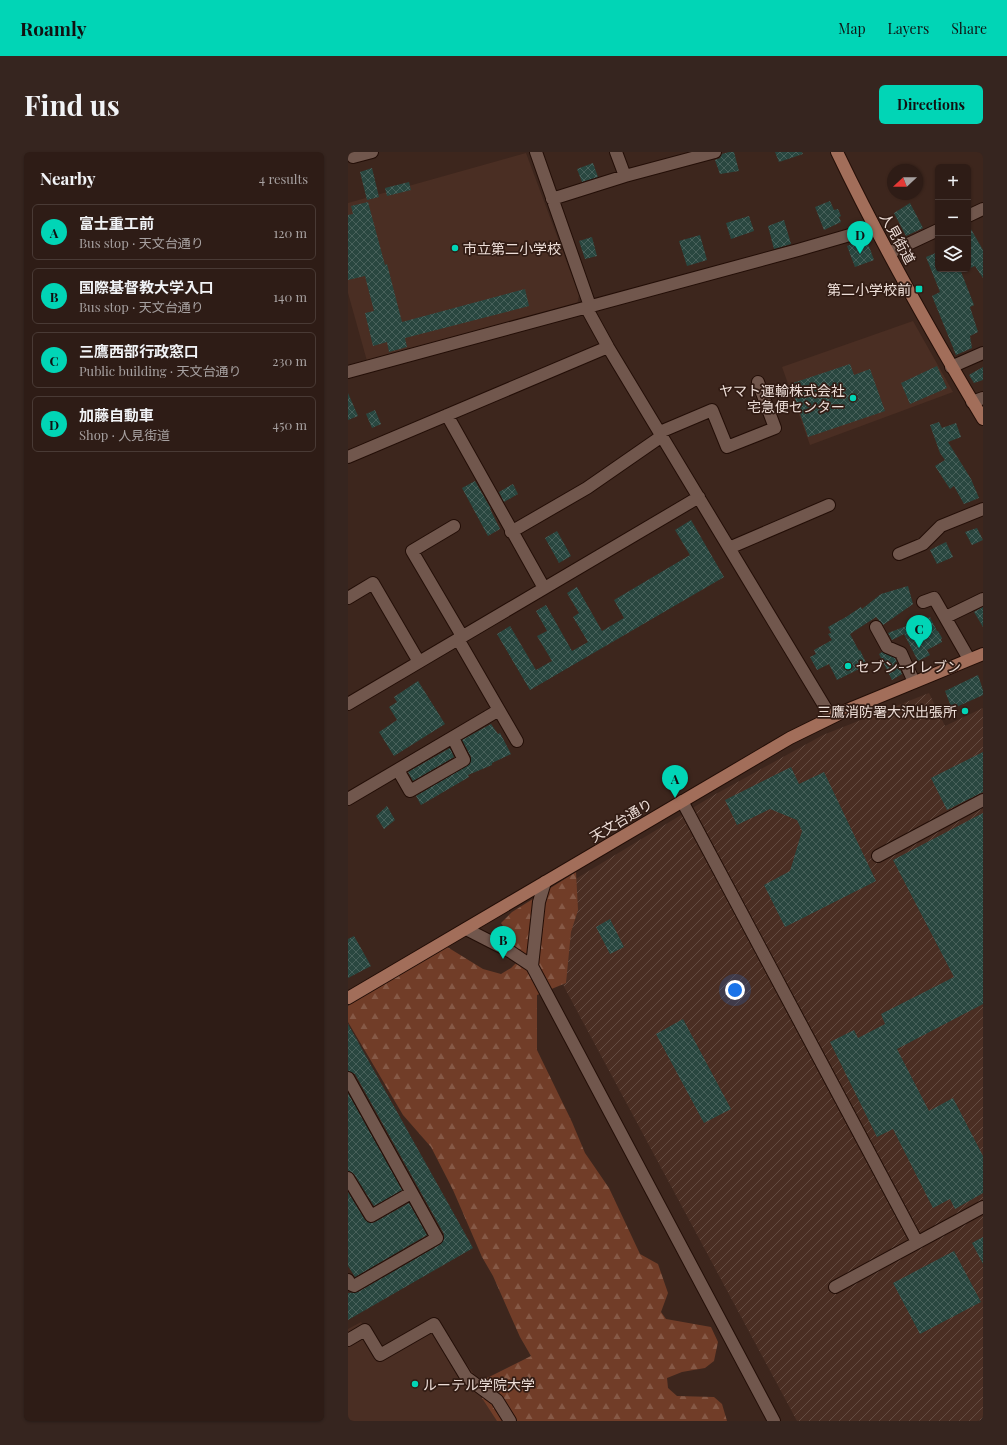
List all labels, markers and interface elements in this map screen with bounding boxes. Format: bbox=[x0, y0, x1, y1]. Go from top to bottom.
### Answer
text: Roamly bbox=[20, 15, 87, 41]
text: Map bbox=[838, 19, 866, 38]
text: Layers bbox=[888, 19, 929, 38]
text: Share bbox=[951, 19, 987, 38]
button: Directions bbox=[879, 85, 983, 124]
text: Find us bbox=[24, 86, 120, 123]
north arrow bbox=[887, 164, 923, 200]
map controls bbox=[935, 164, 971, 272]
button: + bbox=[935, 164, 971, 200]
text: Nearby bbox=[40, 167, 95, 189]
text: 4 results bbox=[259, 170, 308, 187]
button: − bbox=[935, 200, 971, 236]
street label: 人見街道 bbox=[876, 209, 920, 267]
text: 富士重工前 bbox=[79, 213, 154, 233]
pin: D bbox=[847, 221, 873, 254]
text: A bbox=[50, 224, 58, 241]
text: 120 m bbox=[273, 224, 307, 241]
text: Bus stop · 天文台通り bbox=[79, 234, 204, 251]
button: layers bbox=[935, 236, 971, 272]
place label: 市立第二小学校 bbox=[463, 239, 561, 258]
marker: 市立第二小学校 bbox=[450, 243, 460, 253]
text: 国際基督教大学入口 bbox=[79, 277, 214, 297]
place label: 第二小学校前 bbox=[827, 280, 911, 299]
marker: 第二小学校前 bbox=[914, 284, 924, 294]
text: B bbox=[50, 288, 58, 305]
text: 140 m bbox=[273, 288, 307, 305]
text: Bus stop · 天文台通り bbox=[79, 298, 204, 315]
text: 三鷹西部行政窓口 bbox=[79, 341, 199, 361]
text: C bbox=[49, 352, 59, 369]
text: 230 m bbox=[272, 352, 307, 369]
text: Public building · 天文台通り bbox=[79, 362, 241, 379]
place label: ヤマト運輸株式会社 宅急便センター bbox=[719, 381, 845, 416]
marker: ヤマト運輸株式会社 宅急便センター bbox=[848, 393, 858, 403]
text: 加藤自動車 bbox=[79, 405, 154, 425]
text: D bbox=[49, 416, 59, 433]
text: 450 m bbox=[273, 416, 307, 433]
text: Shop · 人見街道 bbox=[79, 426, 170, 443]
pin: C bbox=[906, 615, 932, 648]
place label: セブン-イレブン bbox=[856, 657, 961, 676]
marker: セブン-イレブン bbox=[843, 661, 853, 671]
place label: 三鷹消防署大沢出張所 bbox=[817, 702, 957, 721]
marker: 三鷹消防署大沢出張所 bbox=[960, 706, 970, 716]
pin: A bbox=[662, 765, 688, 798]
street label: 天文台通り bbox=[586, 794, 656, 846]
pin: B bbox=[490, 926, 516, 959]
your location bbox=[725, 980, 745, 1000]
place label: ルーテル学院大学 bbox=[423, 1375, 535, 1394]
marker: ルーテル学院大学 bbox=[410, 1379, 420, 1389]

